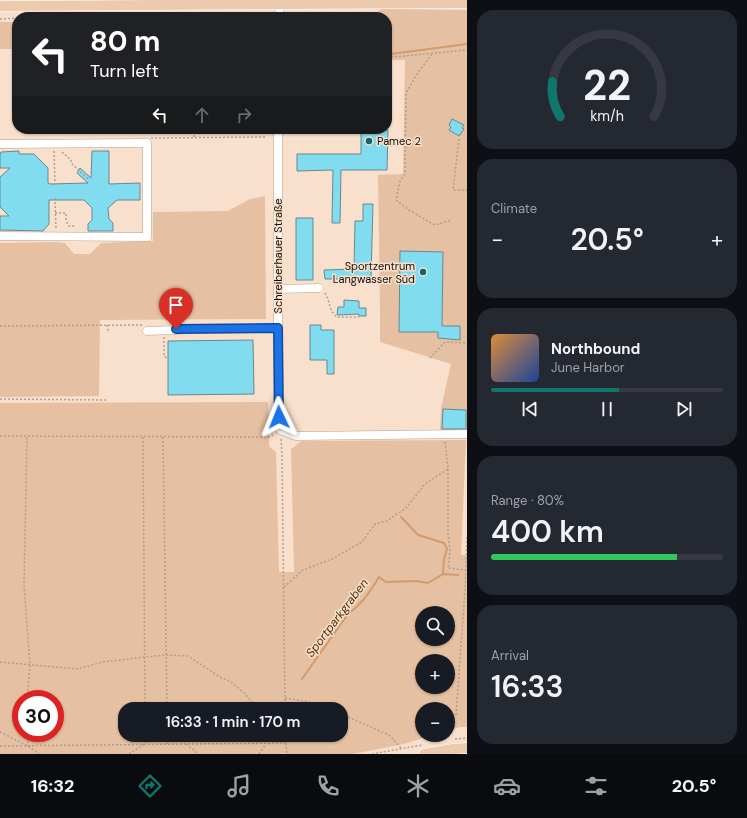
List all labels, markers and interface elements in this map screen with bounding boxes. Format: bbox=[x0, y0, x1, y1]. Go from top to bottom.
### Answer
text: 80 m bbox=[90, 23, 160, 60]
icon: left bbox=[24, 28, 76, 80]
text: Turn left bbox=[90, 59, 159, 83]
text: 22 bbox=[583, 59, 631, 113]
icon: left bbox=[149, 104, 171, 126]
icon: ahead bbox=[191, 104, 213, 126]
icon: right bbox=[233, 104, 255, 126]
text: km/h bbox=[590, 107, 624, 125]
place label: Pamec 2 bbox=[377, 134, 421, 148]
marker: Pamec 2 bbox=[364, 136, 374, 146]
street label: Schreiberhauer Straße bbox=[271, 199, 285, 313]
text: Climate bbox=[491, 200, 537, 217]
text: 20.5° bbox=[570, 220, 644, 259]
text: − bbox=[491, 225, 503, 254]
text: + bbox=[711, 225, 723, 254]
place label: Sportzentrum Langwasser Süd bbox=[333, 259, 415, 286]
marker: Sportzentrum Langwasser Süd bbox=[418, 267, 428, 277]
pin bbox=[159, 288, 193, 329]
icon: arrive bbox=[165, 294, 187, 316]
text: Northbound bbox=[551, 339, 640, 359]
text: June Harbor bbox=[551, 359, 625, 376]
position arrow bbox=[258, 396, 300, 438]
icon: previous bbox=[519, 398, 541, 420]
icon: pause bbox=[596, 398, 618, 420]
icon: next bbox=[673, 398, 695, 420]
text: Range · 80% bbox=[491, 492, 564, 509]
text: 400 km bbox=[491, 512, 604, 551]
water label: Sportparkgraben bbox=[302, 575, 372, 660]
map controls bbox=[415, 606, 455, 742]
button: search bbox=[415, 606, 455, 646]
text: Arrival bbox=[491, 647, 529, 664]
button: + bbox=[415, 654, 455, 694]
text: 16:33 bbox=[491, 667, 564, 706]
speed limit sign: 30 bbox=[12, 690, 64, 742]
button: − bbox=[415, 702, 455, 742]
text: 16:33 · 1 min · 170 m bbox=[166, 712, 300, 732]
icon: directions bbox=[136, 772, 164, 800]
icon: music bbox=[225, 772, 253, 800]
icon: phone bbox=[314, 772, 342, 800]
icon: climate bbox=[404, 772, 432, 800]
icon: car bbox=[493, 772, 521, 800]
icon: filters bbox=[582, 772, 610, 800]
text: 16:32 bbox=[31, 774, 74, 798]
text: 20.5° bbox=[672, 774, 716, 798]

